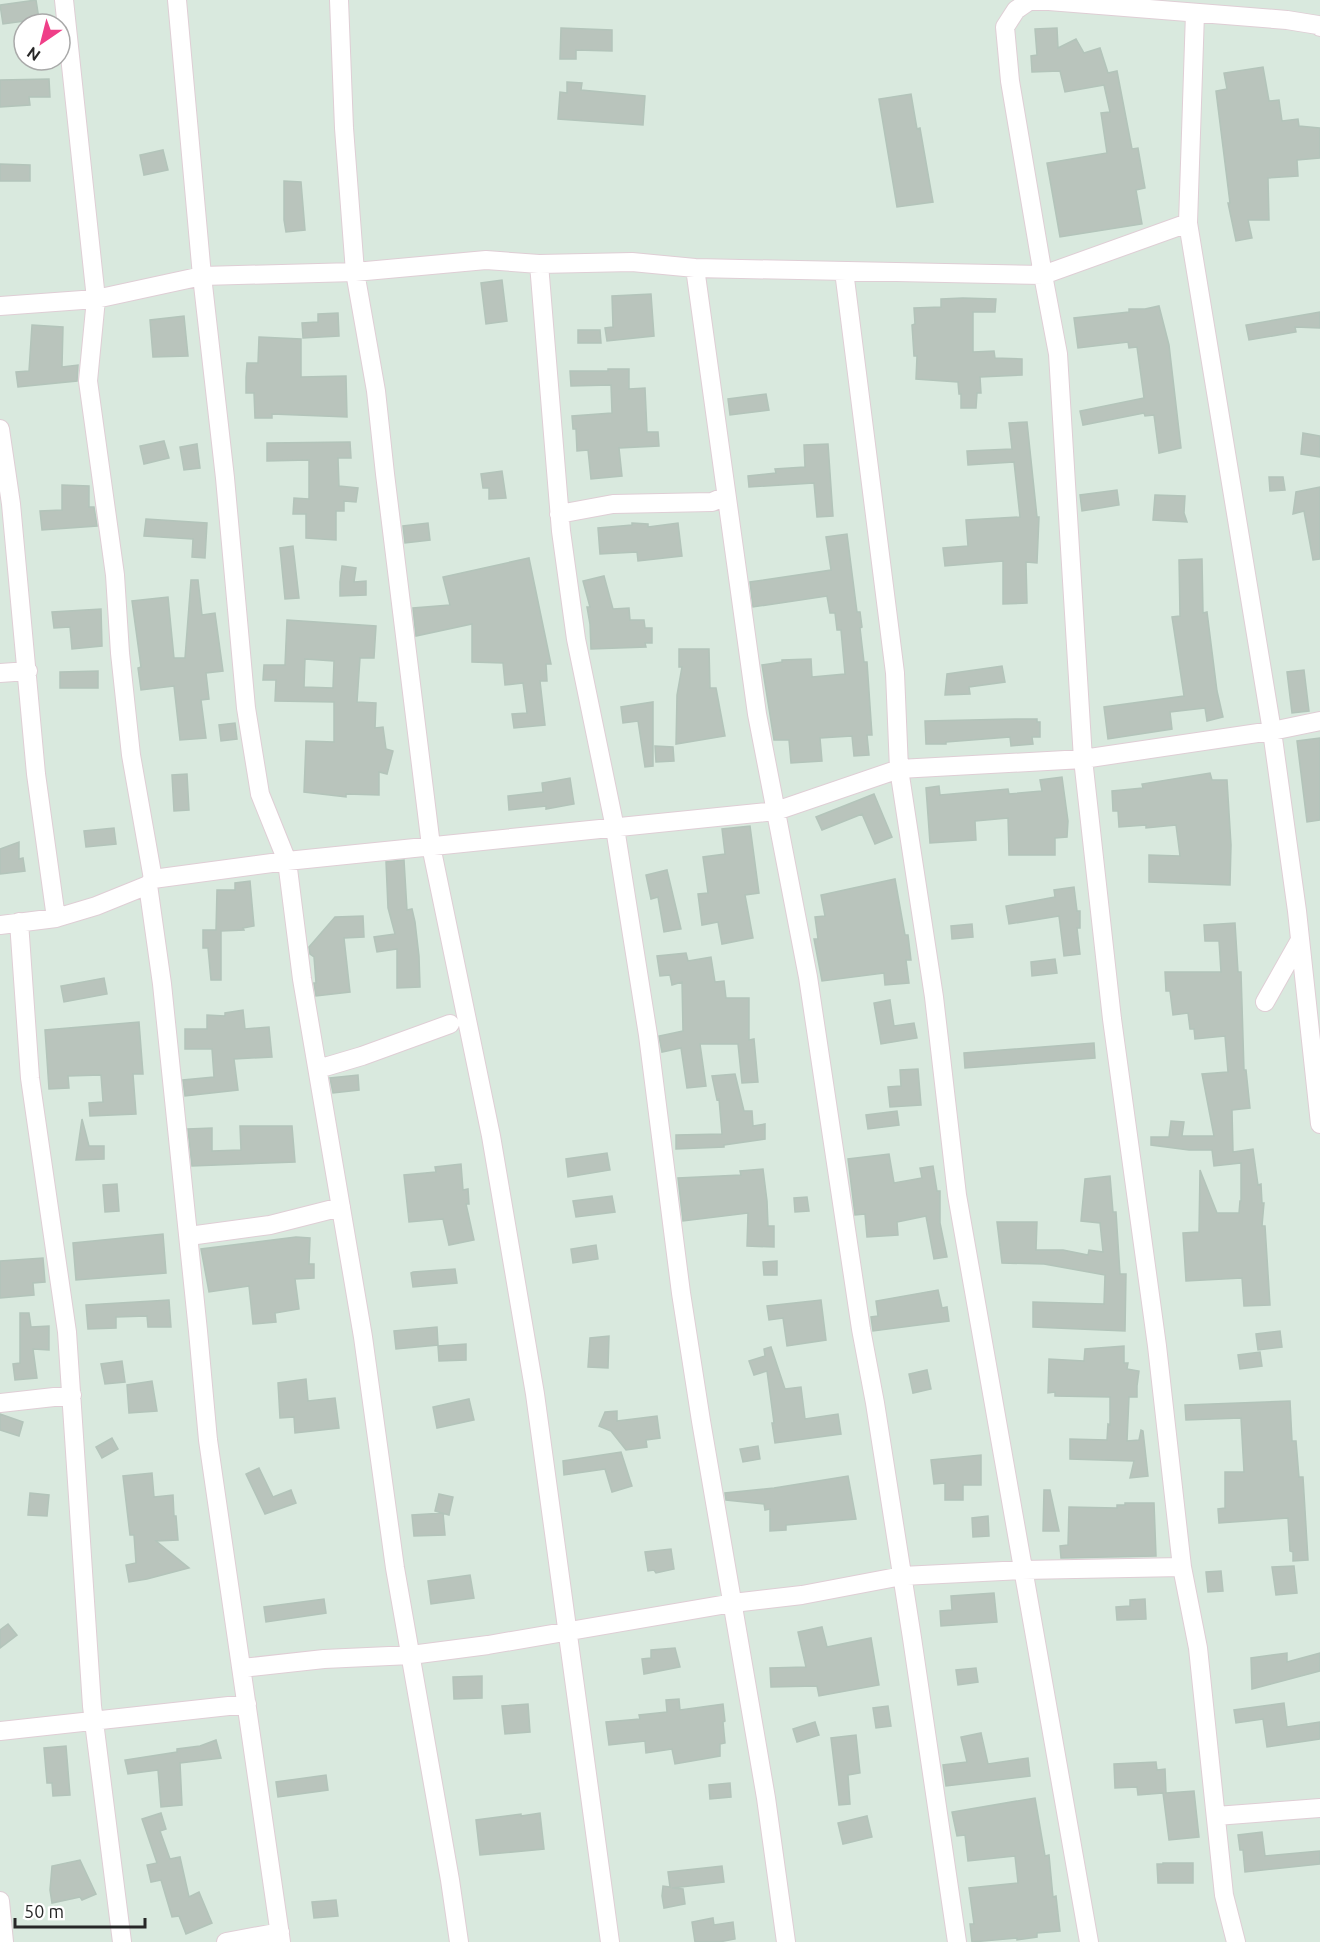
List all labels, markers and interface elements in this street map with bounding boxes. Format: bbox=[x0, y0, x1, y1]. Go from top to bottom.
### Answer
north arrow bbox=[12, 12, 72, 72]
text: N bbox=[23, 43, 43, 65]
scale bar bbox=[15, 1891, 146, 1929]
text: 50 m bbox=[24, 1901, 64, 1921]

